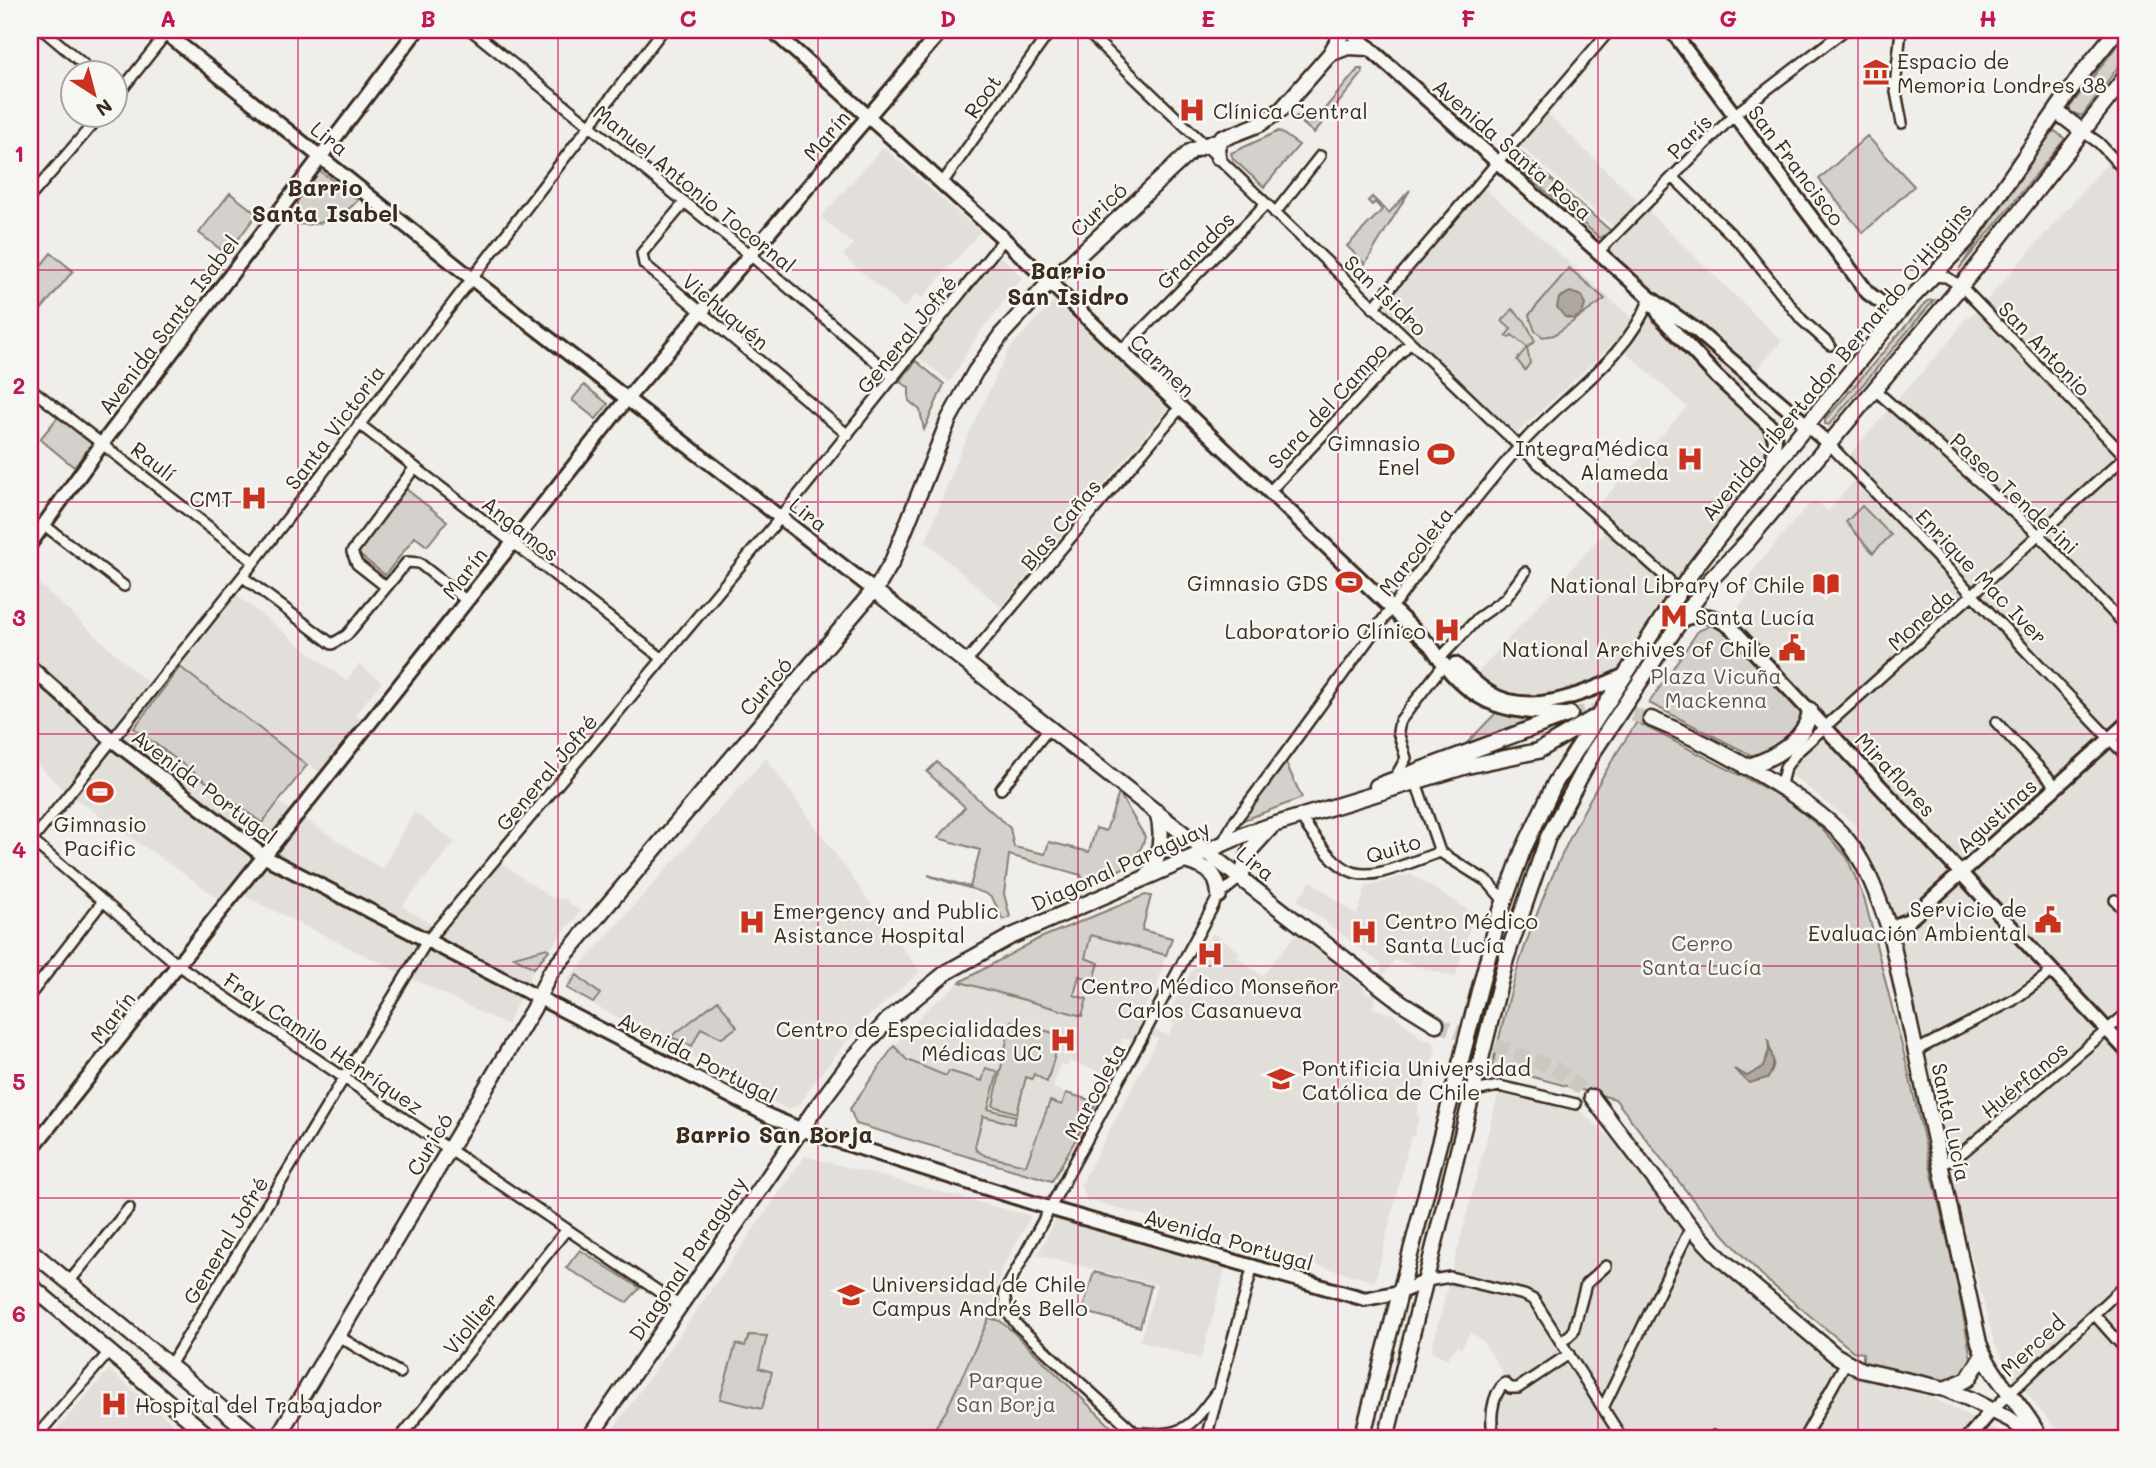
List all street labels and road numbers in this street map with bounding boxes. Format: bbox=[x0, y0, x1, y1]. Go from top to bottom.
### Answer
street label: Root bbox=[957, 69, 1007, 123]
street label: Avenida Santa Rosa bbox=[1428, 72, 1598, 226]
street label: Manuel Antonio Tocornal bbox=[588, 98, 802, 278]
street label: San Francisco bbox=[1743, 99, 1851, 231]
street label: Marín bbox=[797, 104, 855, 166]
street label: París bbox=[1661, 108, 1717, 164]
street label: Lira bbox=[306, 115, 354, 161]
street label: Curicó bbox=[1064, 176, 1132, 242]
street label: Avenida Libertador Bernardo O'Higgins bbox=[1695, 196, 1977, 526]
street label: Granados bbox=[1150, 205, 1240, 295]
street label: Avenida Santa Isabel bbox=[92, 229, 244, 419]
street label: San Isidro bbox=[1339, 249, 1433, 341]
street label: Vichuquén bbox=[677, 267, 775, 355]
street label: General Jofré bbox=[850, 269, 962, 399]
street label: San Antonio bbox=[1993, 295, 2097, 401]
street label: Carmen bbox=[1125, 328, 1201, 402]
street label: Sara del Campo bbox=[1261, 336, 1393, 474]
street label: Santa Victoria bbox=[278, 359, 390, 495]
street label: Paseo Tenderini bbox=[1945, 427, 2085, 559]
street label: Raulí bbox=[126, 435, 182, 487]
street label: Blas Cañas bbox=[1014, 473, 1106, 575]
street label: Angamos bbox=[477, 489, 565, 567]
street label: Lira bbox=[784, 491, 834, 537]
street label: Marcoleta bbox=[1372, 501, 1458, 601]
street label: Enrique Mac Iver bbox=[1910, 503, 2054, 649]
street label: Marín bbox=[435, 542, 493, 604]
street label: Moneda bbox=[1881, 582, 1959, 656]
street label: Curicó bbox=[733, 651, 797, 721]
street label: General Jofré bbox=[489, 708, 603, 836]
street label: Avenida Portugal bbox=[127, 723, 283, 849]
street label: Miraflores bbox=[1850, 726, 1942, 822]
street label: Agustinas bbox=[1950, 772, 2042, 858]
street label: Diagonal Paraguay bbox=[1027, 814, 1213, 916]
street label: Quito bbox=[1362, 827, 1424, 869]
street label: Lira bbox=[1231, 840, 1281, 886]
street label: Fray Camilo Henríquez bbox=[219, 966, 429, 1120]
street label: Marín bbox=[83, 986, 141, 1048]
street label: Avenida Portugal bbox=[614, 1005, 782, 1109]
street label: Huérfanos bbox=[1975, 1035, 2073, 1123]
street label: Marcoleta bbox=[1057, 1038, 1131, 1144]
street label: Santa Lucía bbox=[1926, 1060, 1978, 1184]
street label: Curicó bbox=[400, 1108, 458, 1180]
street label: General Jofré bbox=[176, 1171, 274, 1309]
street label: Diagonal Paraguay bbox=[622, 1171, 752, 1345]
street label: Avenida Portugal bbox=[1141, 1202, 1317, 1276]
street label: Viollier bbox=[437, 1286, 503, 1360]
street label: Merced bbox=[1994, 1308, 2070, 1382]

